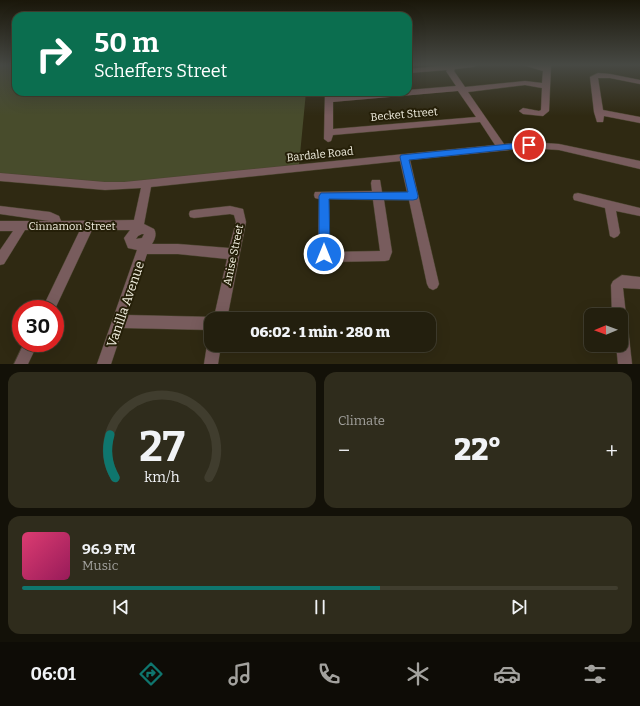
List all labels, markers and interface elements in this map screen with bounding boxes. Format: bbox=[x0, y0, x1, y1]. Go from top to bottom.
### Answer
text: 50 m bbox=[94, 26, 159, 59]
icon: right bbox=[28, 28, 80, 80]
text: Scheffers Street bbox=[94, 60, 227, 82]
street label: Becket Street bbox=[370, 105, 438, 124]
pin bbox=[512, 128, 546, 162]
icon: arrive bbox=[518, 134, 540, 156]
street label: Bardale Road bbox=[286, 144, 355, 164]
street label: Cinnamon Street bbox=[28, 220, 116, 233]
street label: Anise Street bbox=[221, 223, 246, 287]
position arrow bbox=[303, 233, 345, 275]
street label: Vanilla Avenue bbox=[104, 259, 147, 349]
speed limit sign: 30 bbox=[12, 300, 64, 352]
north arrow bbox=[584, 308, 628, 352]
map controls bbox=[584, 308, 628, 352]
text: 06:02 · 1 min · 280 m bbox=[250, 323, 390, 341]
text: Climate bbox=[338, 413, 385, 428]
text: 27 bbox=[139, 422, 185, 472]
text: 22° bbox=[454, 432, 502, 468]
text: − bbox=[338, 437, 350, 464]
text: + bbox=[605, 437, 618, 464]
text: km/h bbox=[144, 469, 180, 486]
text: 96.9 FM bbox=[82, 540, 136, 558]
text: Music bbox=[82, 558, 118, 573]
icon: previous bbox=[110, 596, 132, 618]
icon: pause bbox=[309, 596, 331, 618]
icon: next bbox=[508, 596, 530, 618]
icon: directions bbox=[137, 660, 165, 688]
icon: music bbox=[226, 660, 254, 688]
icon: phone bbox=[315, 660, 343, 688]
icon: climate bbox=[404, 660, 432, 688]
icon: car bbox=[493, 660, 521, 688]
icon: filters bbox=[581, 660, 609, 688]
text: 06:01 bbox=[30, 663, 76, 685]

